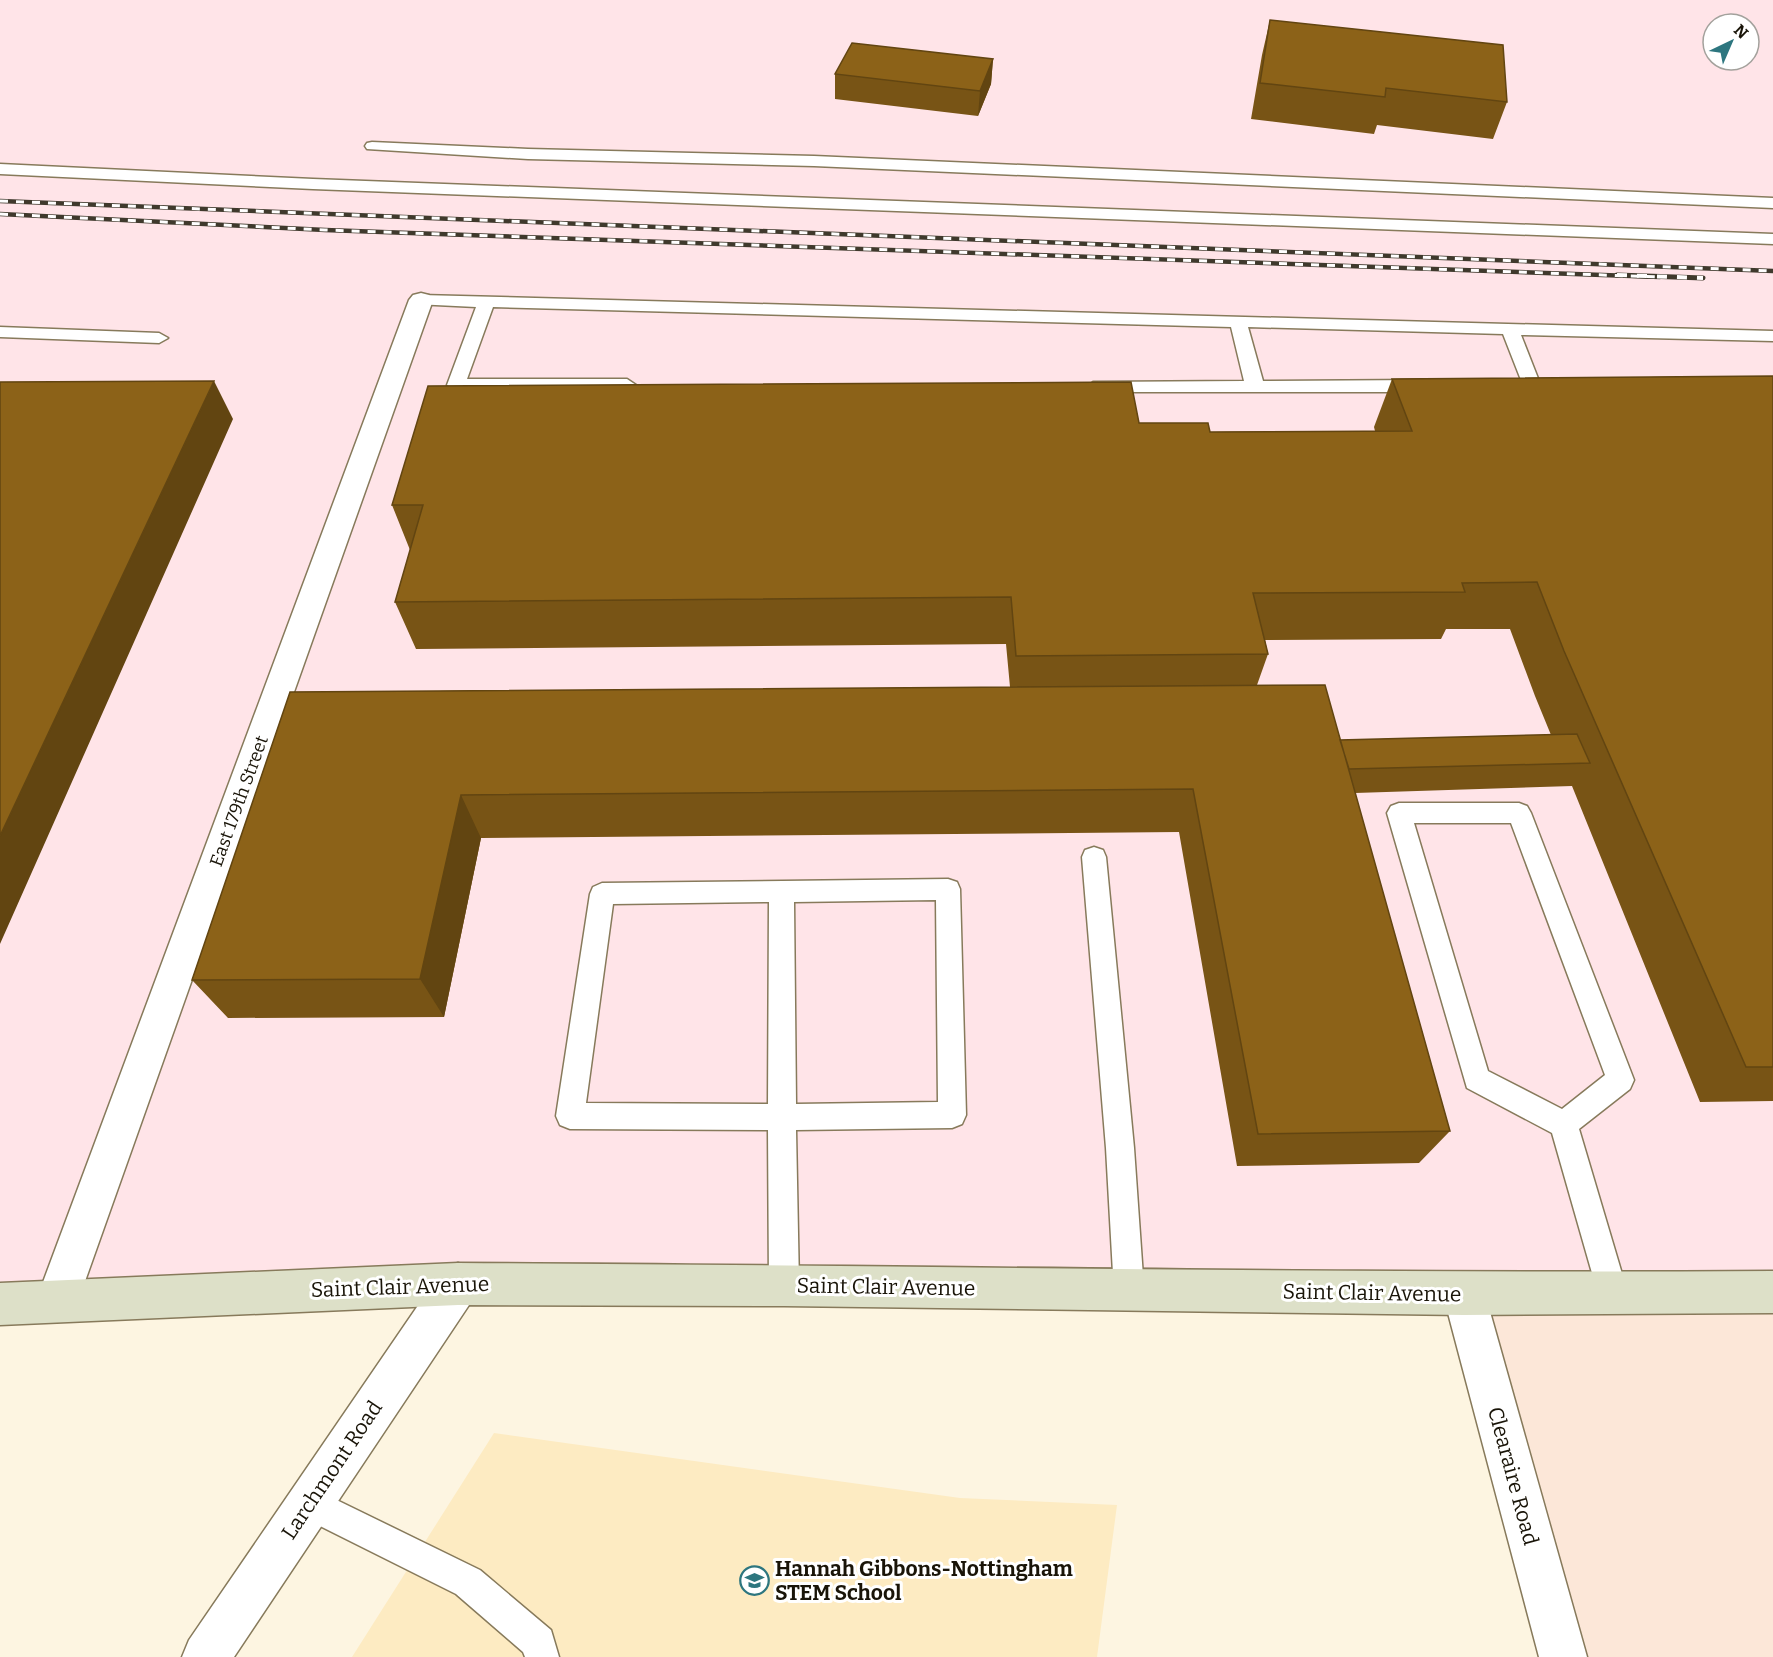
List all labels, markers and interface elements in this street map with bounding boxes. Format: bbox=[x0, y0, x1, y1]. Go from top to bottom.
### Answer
north arrow bbox=[1701, 12, 1761, 72]
text: N bbox=[1730, 20, 1752, 43]
street label: East 179th Street bbox=[205, 732, 273, 869]
street label: Saint Clair Avenue bbox=[310, 1271, 490, 1303]
street label: Saint Clair Avenue bbox=[796, 1272, 976, 1302]
street label: Saint Clair Avenue bbox=[1282, 1278, 1462, 1308]
street label: Larchmont Road bbox=[276, 1396, 388, 1544]
street label: Clearaire Road bbox=[1482, 1404, 1544, 1548]
place label: Hannah Gibbons-Nottingham STEM School bbox=[775, 1556, 1073, 1606]
school or university icon: Hannah Gibbons-Nottingham STEM School bbox=[738, 1565, 770, 1597]

